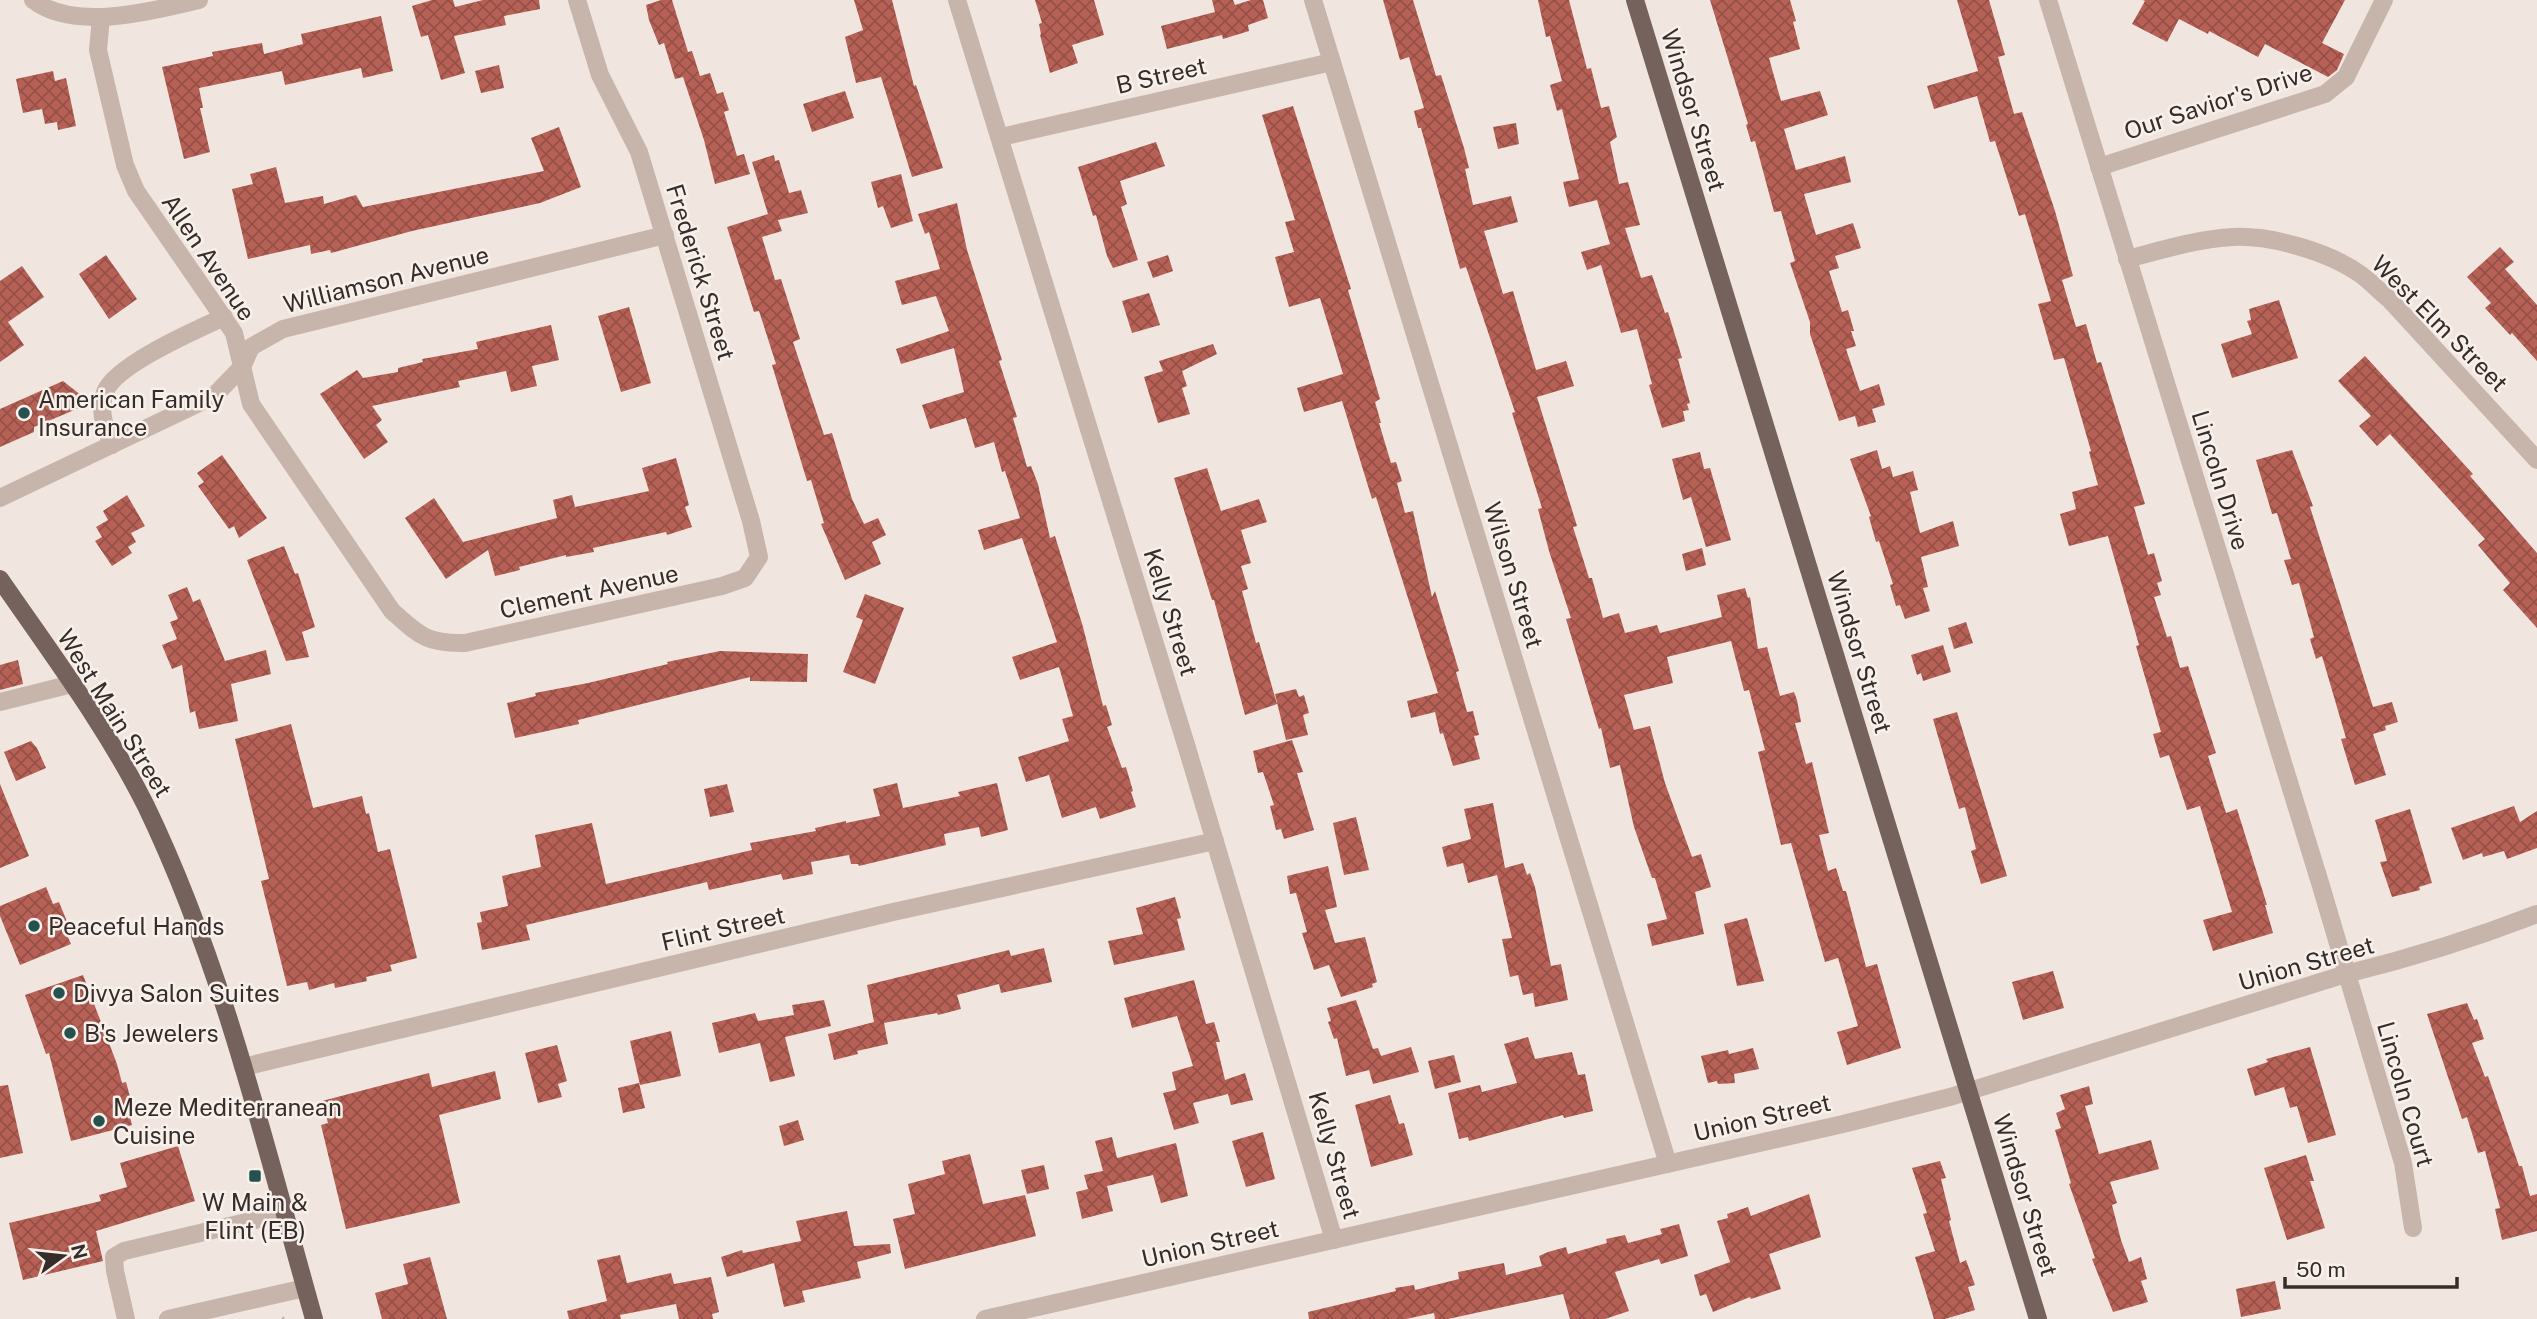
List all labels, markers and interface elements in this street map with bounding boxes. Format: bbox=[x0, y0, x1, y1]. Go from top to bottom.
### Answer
street label: Windsor Street bbox=[1656, 25, 1732, 195]
street label: B Street bbox=[1113, 51, 1209, 99]
street label: Our Savior's Drive bbox=[2120, 57, 2316, 145]
street label: Frederick Street bbox=[661, 181, 741, 363]
street label: Allen Avenue bbox=[156, 189, 262, 325]
street label: Williamson Avenue bbox=[280, 240, 492, 318]
street label: West Elm Street bbox=[2366, 249, 2514, 397]
place label: American Family Insurance bbox=[38, 385, 224, 441]
marker: American Family Insurance bbox=[16, 405, 32, 421]
street label: Lincoln Drive bbox=[2186, 407, 2256, 553]
street label: Wilson Street bbox=[1478, 499, 1550, 651]
street label: Kelly Street bbox=[1138, 545, 1204, 679]
street label: Clement Avenue bbox=[497, 558, 681, 624]
street label: Windsor Street bbox=[1822, 567, 1898, 737]
street label: West Main Street bbox=[52, 624, 178, 802]
street label: Flint Street bbox=[658, 900, 788, 956]
place label: Peaceful Hands bbox=[48, 912, 224, 940]
marker: Peaceful Hands bbox=[26, 918, 42, 934]
street label: Union Street bbox=[2235, 930, 2377, 996]
place label: Divya Salon Suites bbox=[73, 979, 280, 1007]
marker: Divya Salon Suites bbox=[51, 985, 67, 1001]
street label: Lincoln Court bbox=[2372, 1018, 2440, 1170]
place label: B's Jewelers bbox=[84, 1019, 219, 1047]
marker: B's Jewelers bbox=[62, 1025, 78, 1041]
street label: Kelly Street bbox=[1303, 1088, 1367, 1222]
street label: Union Street bbox=[1691, 1088, 1833, 1146]
place label: Meze Mediterranean Cuisine bbox=[113, 1093, 342, 1149]
street label: Windsor Street bbox=[1988, 1110, 2064, 1280]
marker: Meze Mediterranean Cuisine bbox=[91, 1113, 107, 1129]
marker: W Main & Flint (EB) bbox=[247, 1168, 263, 1184]
place label: W Main & Flint (EB) bbox=[202, 1188, 308, 1244]
street label: Union Street bbox=[1139, 1214, 1281, 1272]
north arrow bbox=[28, 1221, 98, 1291]
text: N bbox=[67, 1242, 92, 1262]
scale bar bbox=[2285, 1246, 2456, 1290]
text: 50 m bbox=[2296, 1257, 2346, 1282]

